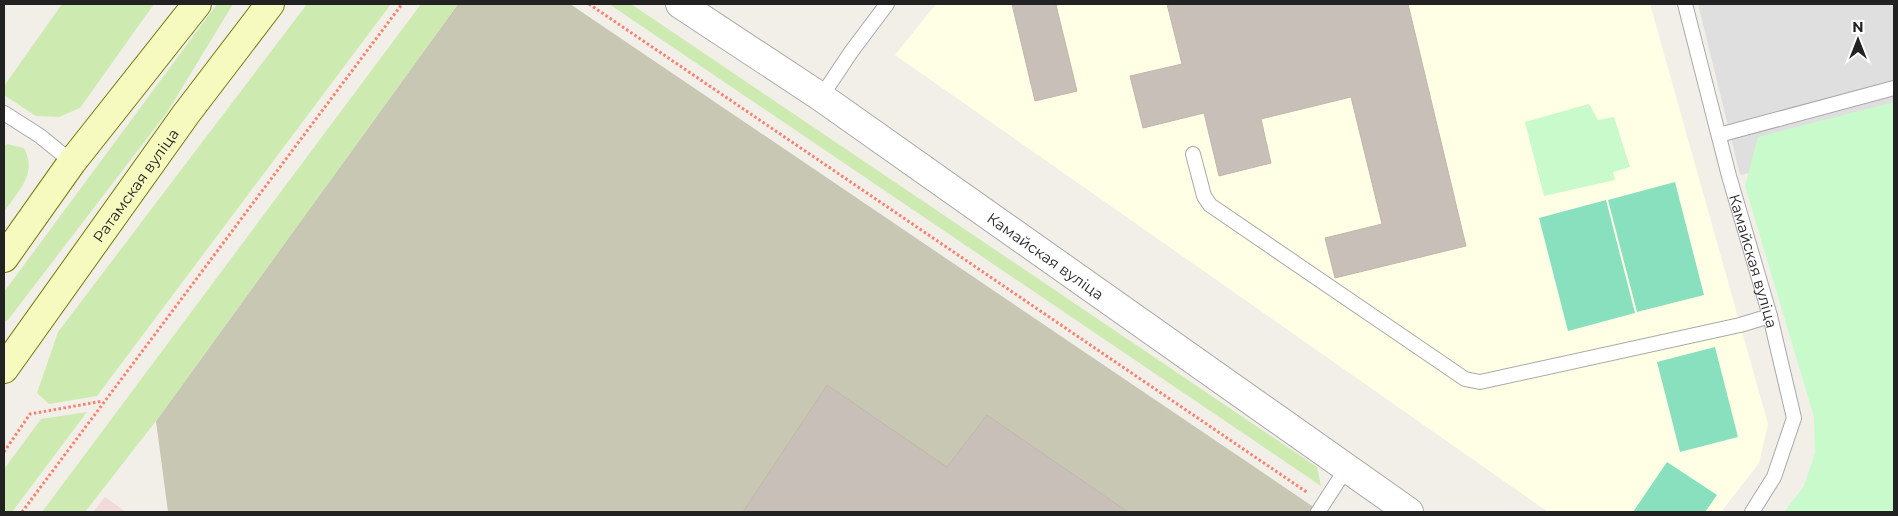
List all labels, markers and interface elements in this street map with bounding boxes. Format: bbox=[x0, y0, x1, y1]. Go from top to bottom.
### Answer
north arrow bbox=[1833, 15, 1883, 65]
text: N bbox=[1852, 18, 1864, 36]
street label: Ратамская вуліца bbox=[88, 124, 182, 246]
street label: Камайская вуліца bbox=[1725, 192, 1782, 330]
street label: Камайская вуліца bbox=[984, 208, 1108, 303]

